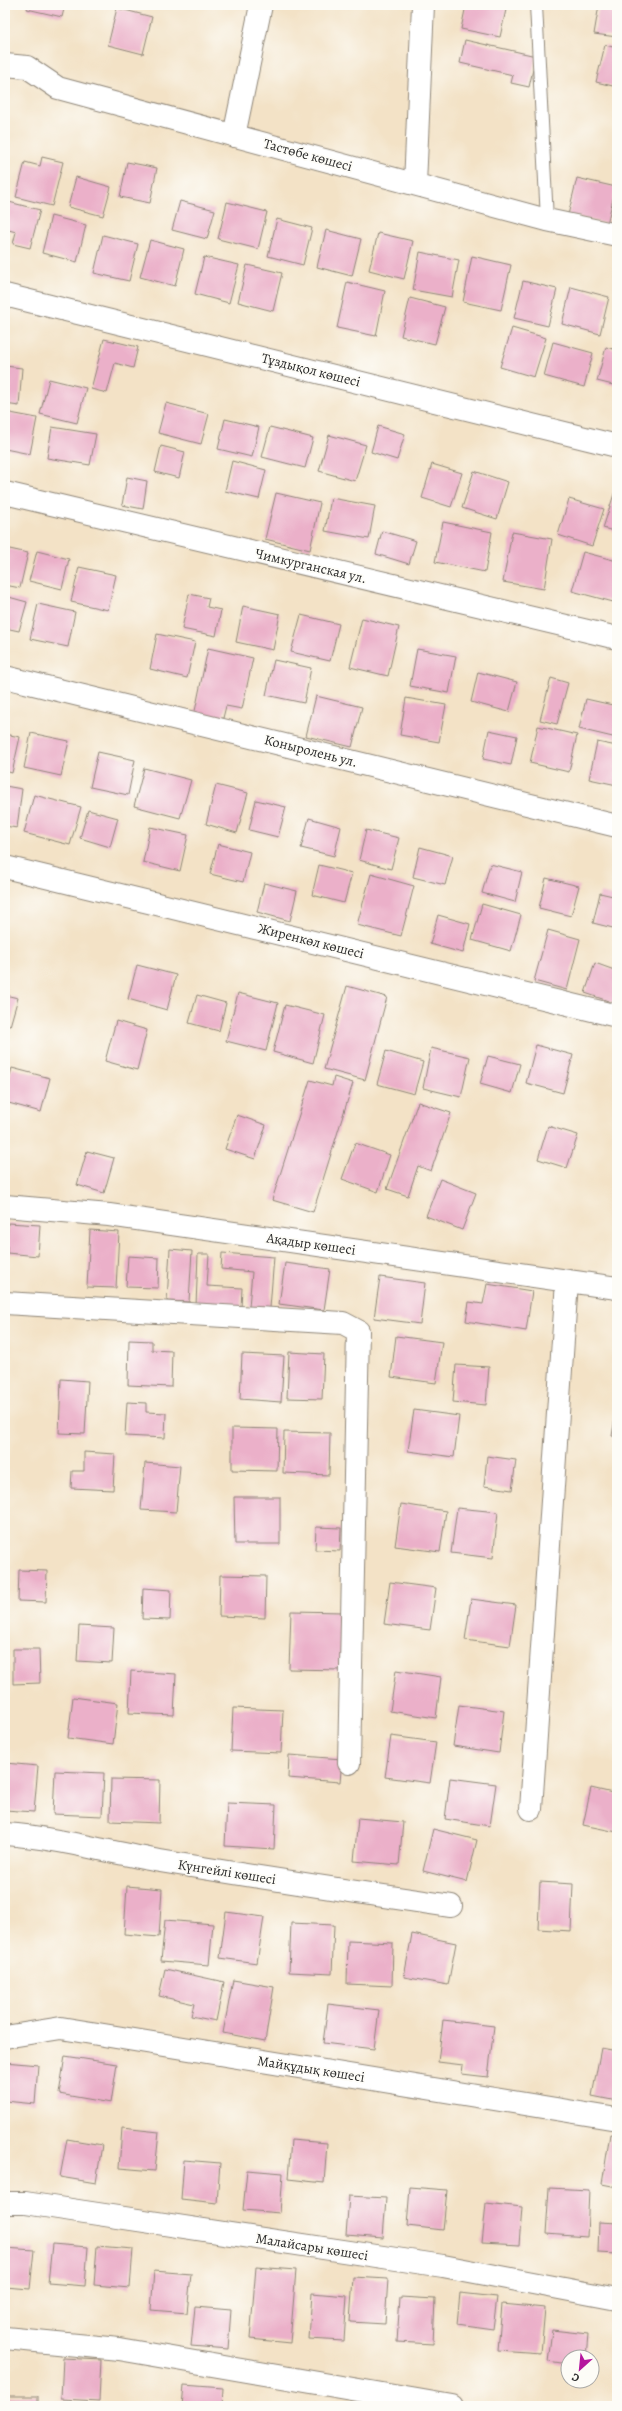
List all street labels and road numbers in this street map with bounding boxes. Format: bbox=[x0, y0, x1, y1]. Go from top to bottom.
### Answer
street label: Тастөбе көшесі bbox=[261, 134, 355, 176]
street label: Тұздықол көшесі bbox=[260, 349, 363, 391]
street label: Чимкурганская ул. bbox=[253, 544, 369, 588]
street label: Коныролень ул. bbox=[262, 730, 360, 772]
street label: Жиренкөл көшесі bbox=[256, 919, 366, 963]
street label: Ақадыр көшесі bbox=[264, 1228, 357, 1260]
street label: Күнгейлі көшесі bbox=[177, 1855, 277, 1889]
street label: Майқұдық көшесі bbox=[256, 2051, 366, 2087]
street label: Малайсары көшесі bbox=[254, 2229, 370, 2265]

